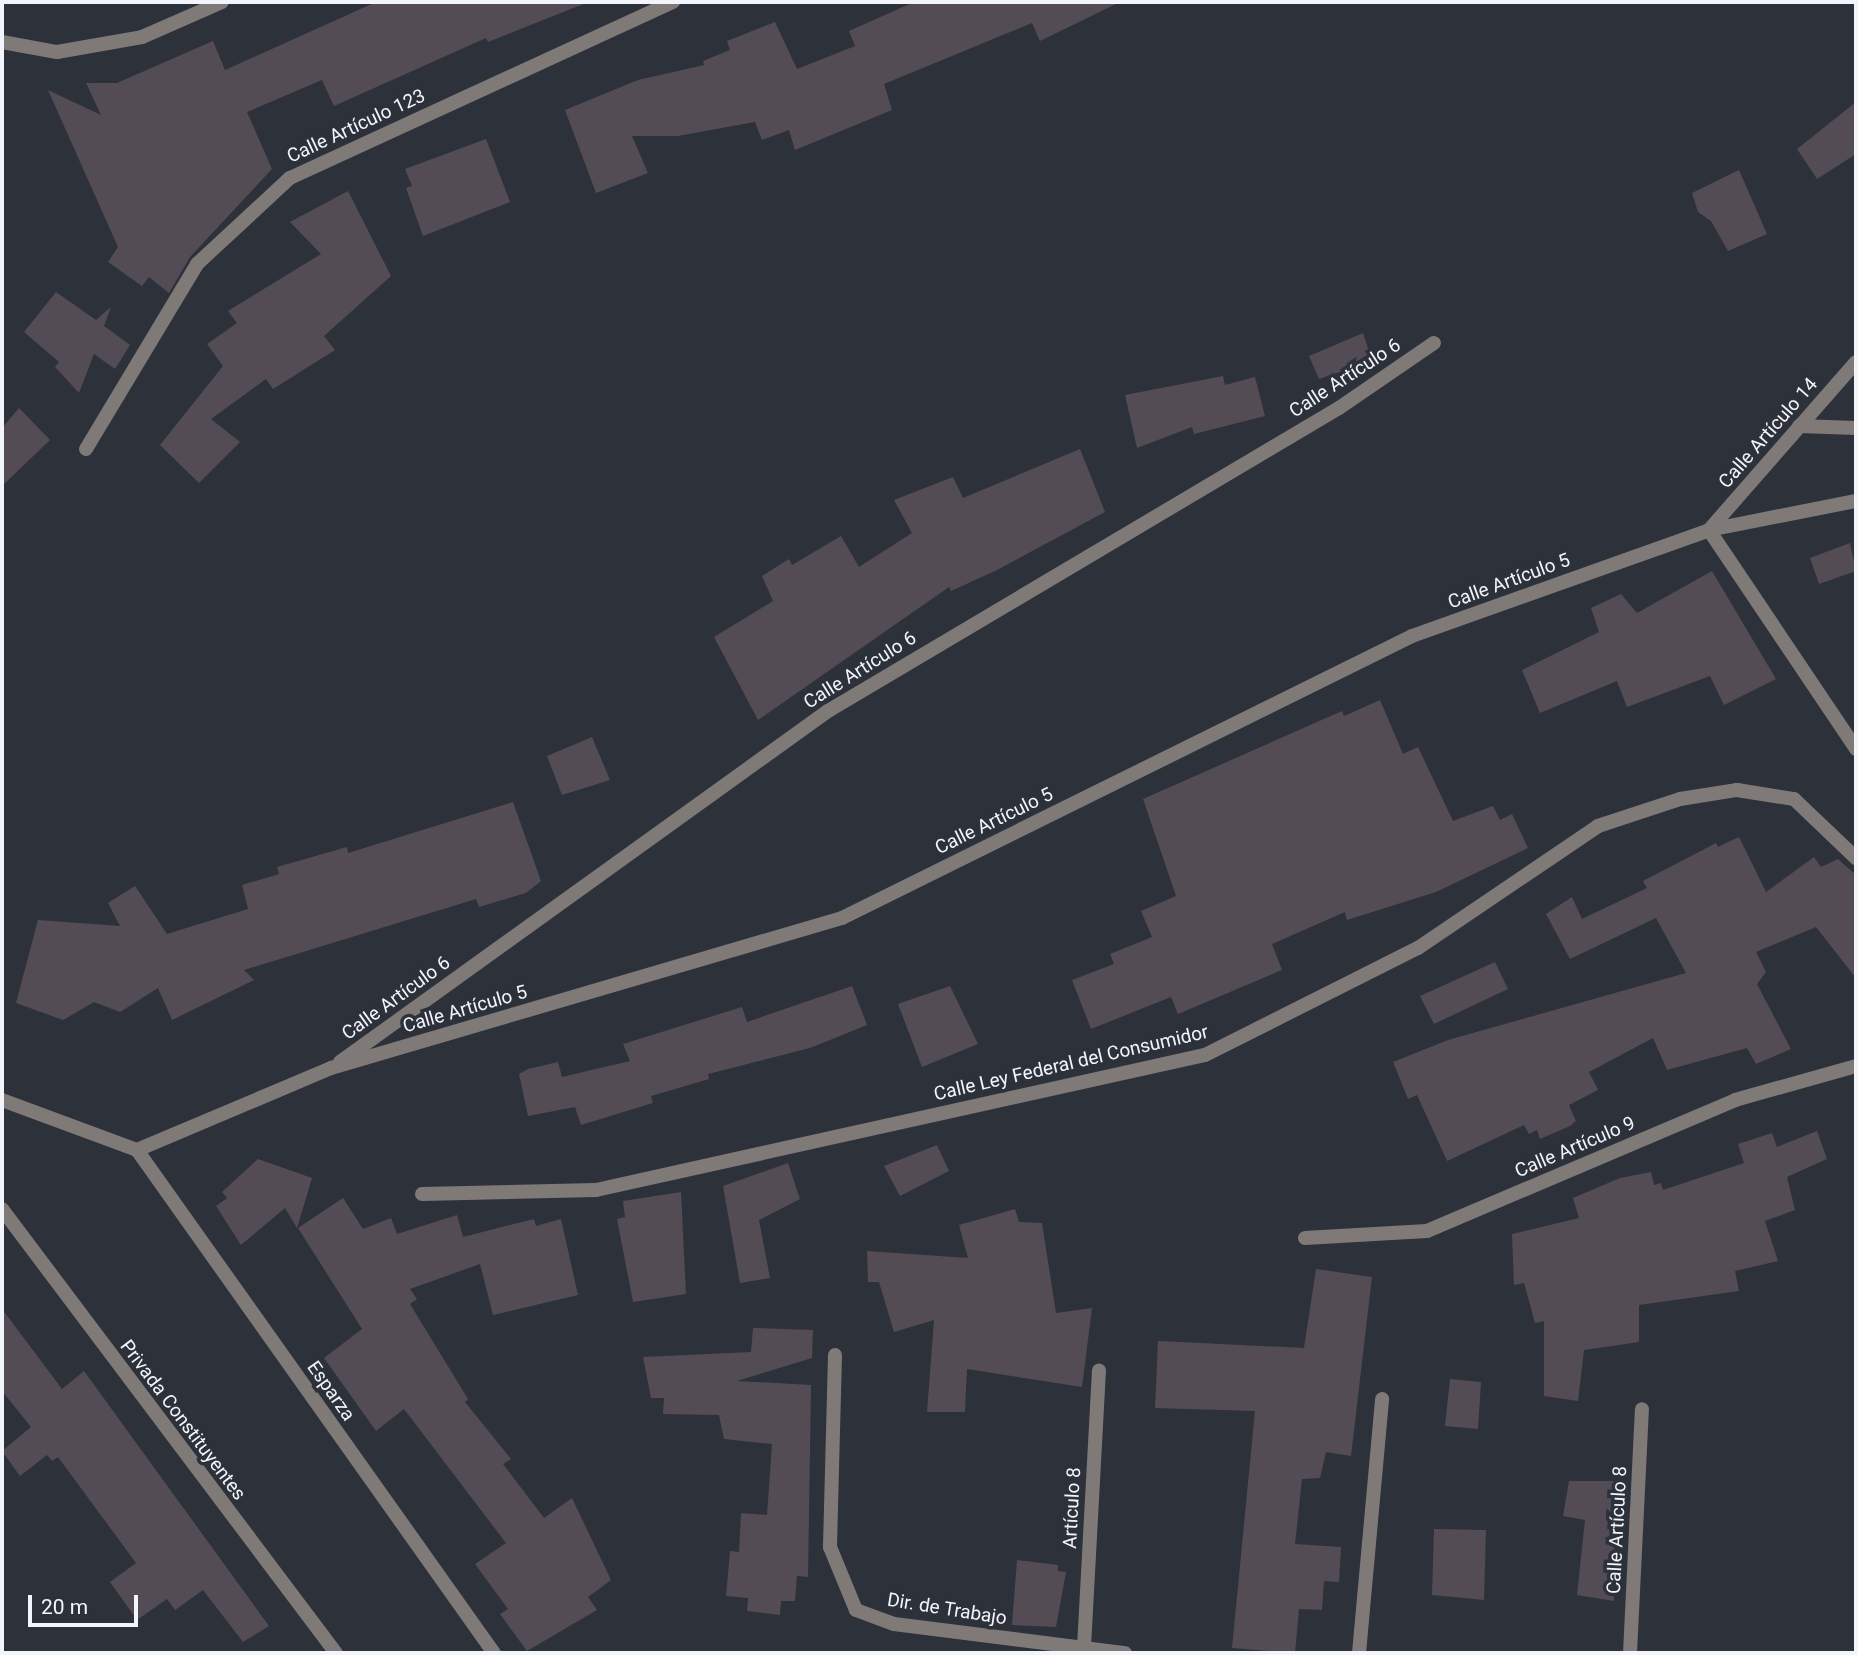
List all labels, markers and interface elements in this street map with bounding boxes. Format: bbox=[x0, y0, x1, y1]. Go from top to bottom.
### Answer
street label: Calle Artículo 123 bbox=[283, 84, 429, 168]
street label: Calle Artículo 6 bbox=[1285, 334, 1405, 422]
street label: Calle Artículo 14 bbox=[1714, 373, 1822, 493]
street label: Calle Artículo 5 bbox=[1445, 548, 1573, 614]
street label: Calle Artículo 6 bbox=[800, 626, 920, 714]
street label: Calle Artículo 5 bbox=[931, 783, 1057, 859]
street label: Calle Artículo 6 bbox=[337, 951, 455, 1045]
street label: Calle Artículo 5 bbox=[400, 980, 530, 1038]
street label: Calle Ley Federal del Consumidor bbox=[932, 1020, 1210, 1106]
street label: Calle Artículo 9 bbox=[1512, 1111, 1638, 1183]
street label: Privada Constituyentes bbox=[115, 1335, 251, 1505]
street label: Esparza bbox=[302, 1357, 360, 1425]
street label: Calle Artículo 8 bbox=[1602, 1465, 1632, 1595]
street label: Artículo 8 bbox=[1058, 1467, 1086, 1549]
scale bar bbox=[32, 1582, 142, 1626]
street label: Dir. de Trabajo bbox=[885, 1588, 1009, 1630]
text: 20 m bbox=[41, 1595, 88, 1619]

